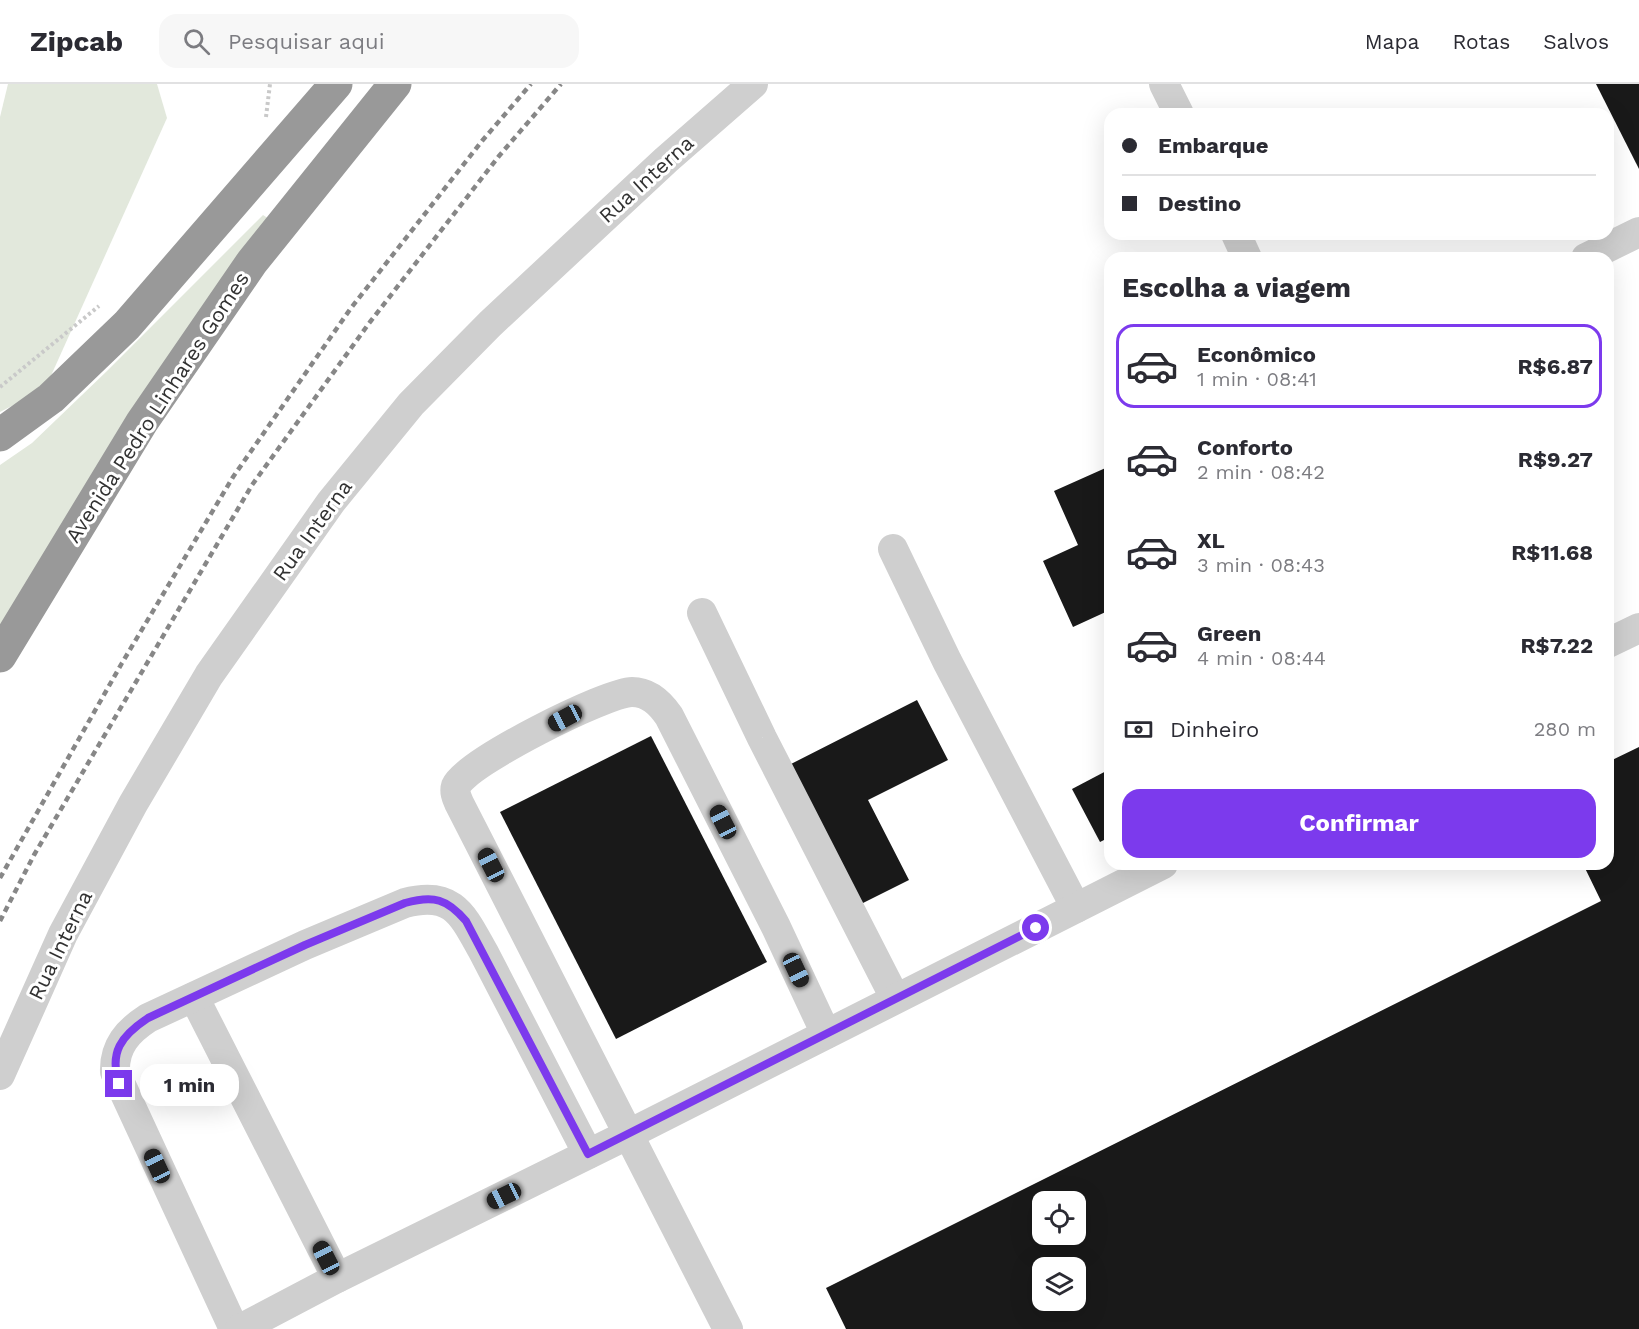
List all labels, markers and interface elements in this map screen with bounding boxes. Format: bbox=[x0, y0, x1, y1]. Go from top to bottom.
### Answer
search box bbox=[159, 14, 579, 68]
text: Zipcab bbox=[30, 25, 123, 58]
icon: search bbox=[180, 25, 213, 58]
text: Pesquisar aqui bbox=[228, 29, 385, 54]
text: Mapa bbox=[1365, 29, 1419, 54]
text: Rotas bbox=[1452, 29, 1510, 54]
text: Salvos bbox=[1543, 29, 1609, 54]
street label: Rua Interna bbox=[594, 130, 699, 228]
text: Embarque bbox=[1158, 133, 1268, 158]
text: Destino bbox=[1158, 191, 1241, 216]
street label: Avenida Pedro Linhares Gomes bbox=[60, 267, 254, 547]
text: Escolha a viagem bbox=[1122, 272, 1351, 304]
icon: car bbox=[1125, 339, 1179, 393]
text: Econômico bbox=[1197, 342, 1316, 367]
text: R$6.87 bbox=[1517, 354, 1593, 379]
text: 1 min · 08:41 bbox=[1197, 367, 1317, 391]
icon: car bbox=[1125, 432, 1179, 486]
text: Conforto bbox=[1197, 435, 1293, 460]
text: R$9.27 bbox=[1518, 447, 1593, 472]
text: 2 min · 08:42 bbox=[1197, 460, 1325, 484]
street label: Rua Interna bbox=[267, 475, 357, 585]
icon: car bbox=[1125, 525, 1179, 579]
text: XL bbox=[1197, 528, 1225, 553]
text: R$11.68 bbox=[1511, 540, 1593, 565]
text: 3 min · 08:43 bbox=[1197, 553, 1325, 577]
icon: car bbox=[1125, 618, 1179, 672]
text: Green bbox=[1197, 621, 1261, 646]
text: R$7.22 bbox=[1520, 633, 1593, 658]
text: 4 min · 08:44 bbox=[1197, 646, 1326, 670]
car bbox=[545, 702, 585, 734]
icon: cash bbox=[1122, 713, 1155, 746]
text: Dinheiro bbox=[1170, 717, 1259, 742]
text: 280 m bbox=[1534, 717, 1596, 741]
button: Confirmar bbox=[1122, 789, 1596, 858]
car bbox=[707, 802, 739, 842]
car bbox=[475, 845, 507, 885]
street label: Rua Interna bbox=[23, 886, 97, 1004]
route start bbox=[1022, 914, 1049, 941]
car bbox=[780, 950, 812, 990]
callout: 1 min bbox=[140, 1063, 239, 1105]
route end bbox=[105, 1070, 132, 1097]
text: 1 min bbox=[164, 1073, 215, 1097]
car bbox=[141, 1146, 173, 1186]
car bbox=[484, 1180, 524, 1212]
map controls bbox=[1032, 1191, 1086, 1311]
button: locate bbox=[1032, 1191, 1086, 1245]
car bbox=[310, 1238, 342, 1278]
button: layers bbox=[1032, 1257, 1086, 1311]

